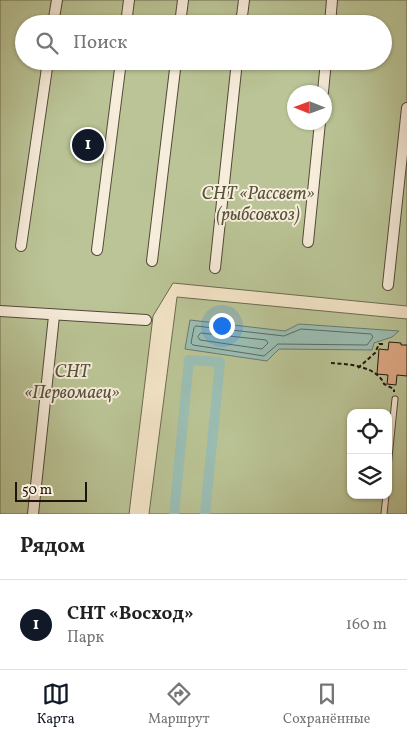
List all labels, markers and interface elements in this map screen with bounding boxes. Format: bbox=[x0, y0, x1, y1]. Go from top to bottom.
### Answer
search box bbox=[15, 15, 392, 70]
icon: search bbox=[33, 29, 61, 57]
text: Поиск bbox=[73, 30, 127, 56]
north arrow bbox=[287, 85, 332, 130]
pin: 1 bbox=[72, 126, 104, 164]
park label: СНТ «Рассвет» (рыбсовхоз) bbox=[201, 182, 315, 228]
your location bbox=[209, 313, 235, 339]
park label: СНТ «Первомаец» bbox=[24, 360, 120, 406]
map controls bbox=[347, 409, 392, 499]
button: locate bbox=[347, 409, 392, 454]
button: layers bbox=[347, 454, 392, 499]
scale bar bbox=[15, 479, 88, 502]
text: 50 m bbox=[22, 481, 52, 500]
text: Рядом bbox=[20, 532, 85, 561]
text: СНТ «Восход» bbox=[67, 601, 194, 627]
text: 1 bbox=[33, 614, 39, 636]
text: 160 m bbox=[346, 614, 387, 636]
text: Парк bbox=[67, 627, 104, 649]
tab: Карта bbox=[37, 680, 75, 729]
tab: Маршрут bbox=[148, 680, 210, 729]
tab: Сохранённые bbox=[283, 680, 370, 729]

